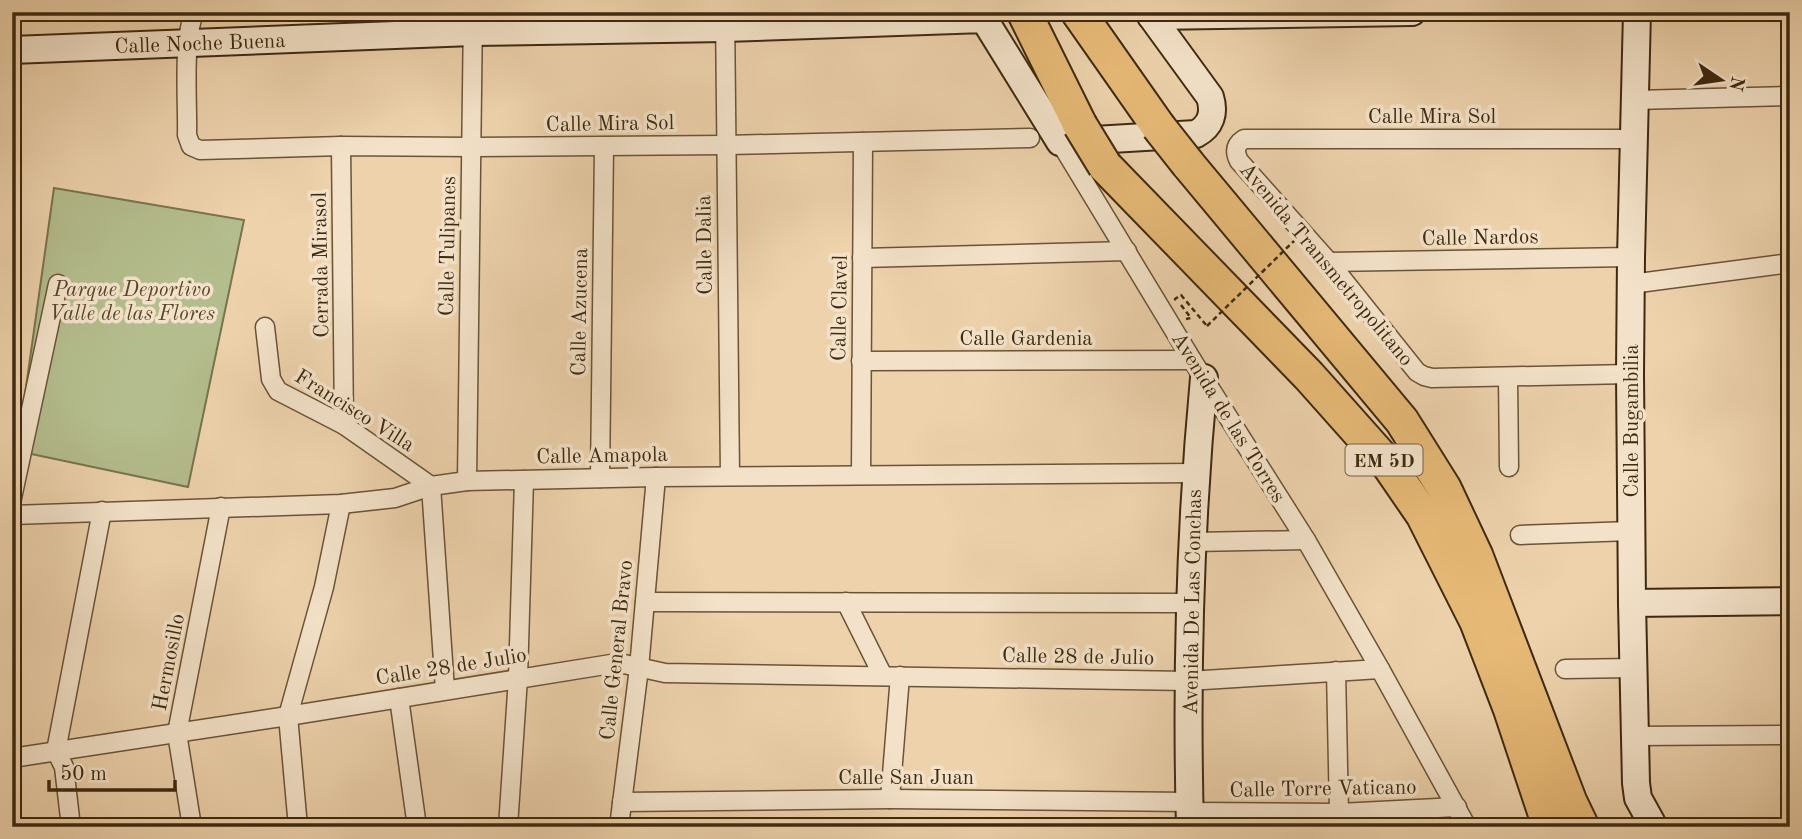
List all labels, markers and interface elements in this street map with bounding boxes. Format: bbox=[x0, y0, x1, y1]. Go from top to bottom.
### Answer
street label: Calle Noche Buena bbox=[114, 31, 286, 58]
north arrow bbox=[1686, 46, 1756, 116]
text: N bbox=[1724, 74, 1746, 93]
street label: Calle Mira Sol bbox=[1368, 107, 1497, 128]
street label: Calle Mira Sol bbox=[546, 113, 675, 136]
street label: Avenida Transmetropolitano bbox=[1235, 159, 1417, 371]
street label: Calle Tulipanes bbox=[437, 176, 460, 316]
street label: Cerrada Mirasol bbox=[310, 191, 333, 338]
street label: Calle Dalia bbox=[694, 195, 717, 295]
street label: Calle Nardos bbox=[1421, 227, 1539, 250]
street label: Calle Azucena bbox=[569, 248, 592, 376]
street label: Calle Clavel bbox=[829, 254, 852, 361]
park label: Parque Deportivo Valle de las Flores bbox=[49, 280, 215, 325]
street label: Calle Gardenia bbox=[959, 329, 1093, 350]
street label: Avenida de las Torres bbox=[1167, 329, 1289, 507]
street label: Calle Bugambilia bbox=[1622, 344, 1643, 498]
street label: Francisco Villa bbox=[291, 366, 418, 456]
road number: EM 5D bbox=[1346, 444, 1422, 475]
street label: Calle Amapola bbox=[536, 445, 668, 468]
street label: Avenida De Las Conchas bbox=[1181, 489, 1206, 715]
street label: Calle General Bravo bbox=[598, 559, 637, 741]
street label: Hermosillo bbox=[150, 612, 189, 713]
street label: Calle 28 de Julio bbox=[374, 645, 528, 690]
street label: Calle 28 de Julio bbox=[1002, 646, 1154, 669]
scale bar bbox=[49, 748, 175, 792]
text: 50 m bbox=[60, 764, 107, 785]
street label: Calle San Juan bbox=[838, 768, 974, 789]
street label: Calle Torre Vaticano bbox=[1229, 777, 1417, 802]

